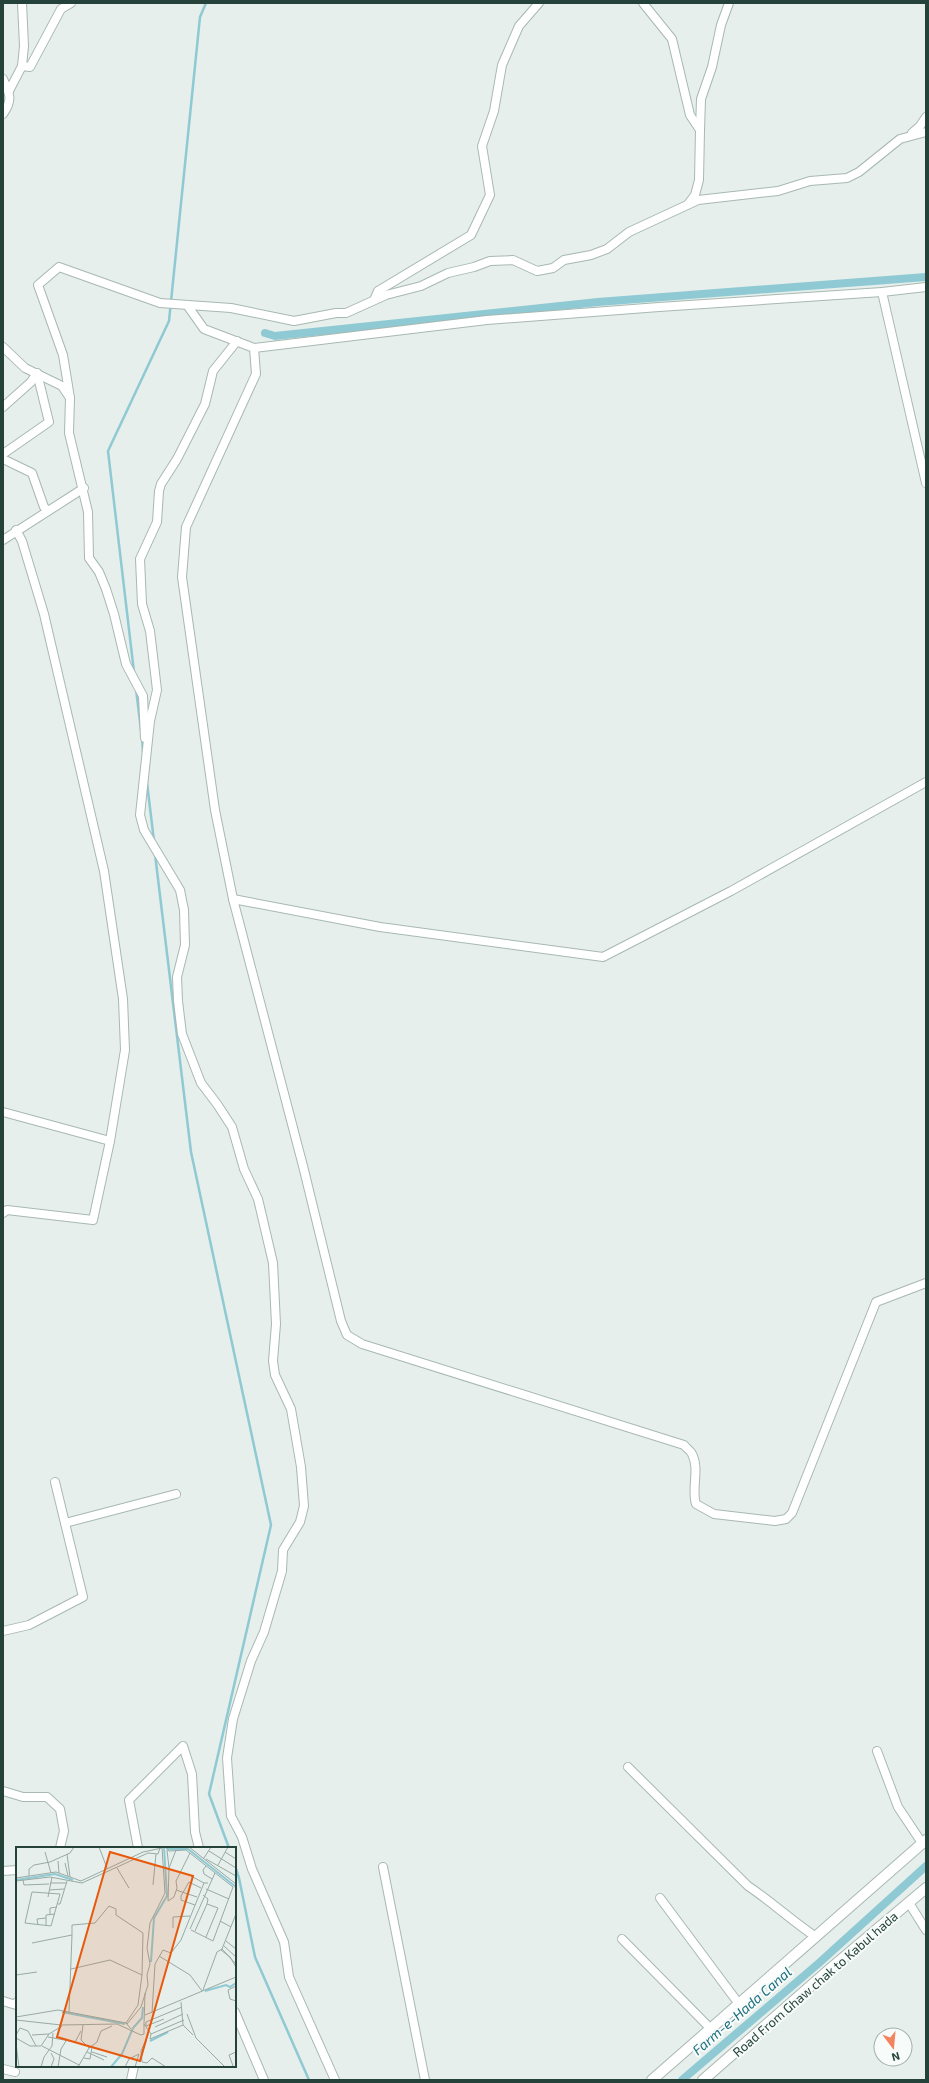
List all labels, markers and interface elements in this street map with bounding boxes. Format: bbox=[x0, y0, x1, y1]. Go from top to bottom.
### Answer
inset map bbox=[16, 1847, 236, 2067]
street label: Road From Ghaw chak to Kabul hada bbox=[729, 1908, 901, 2060]
water label: Farm-e-Hada Canal bbox=[689, 1963, 795, 2058]
north arrow bbox=[873, 2027, 913, 2067]
text: N bbox=[890, 2050, 902, 2064]

